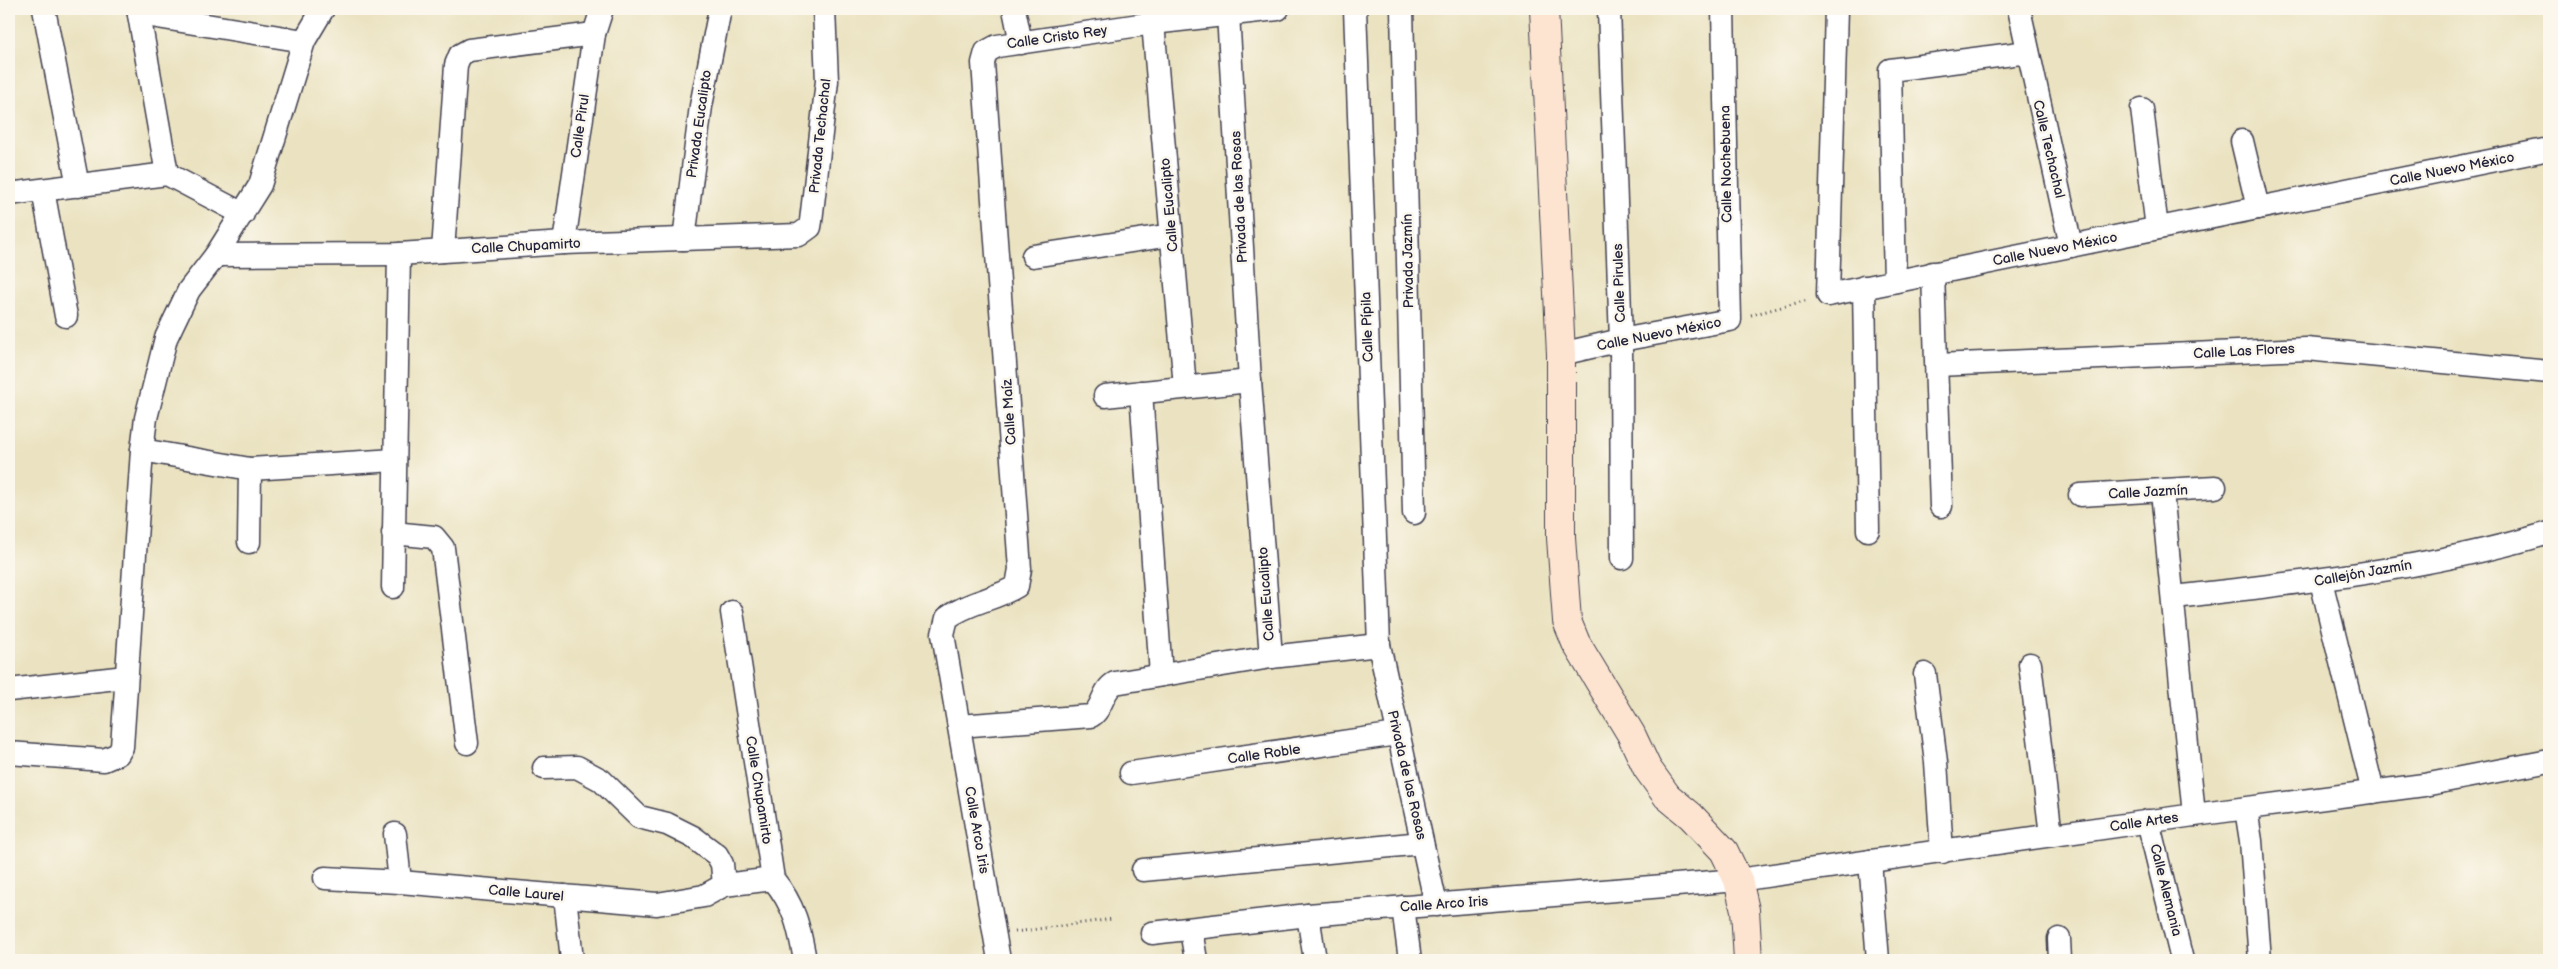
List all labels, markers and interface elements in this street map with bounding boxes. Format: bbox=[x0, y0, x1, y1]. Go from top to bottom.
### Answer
street label: Calle Cristo Rey bbox=[1006, 21, 1109, 52]
street label: Privada Eucalipto bbox=[683, 69, 715, 179]
street label: Privada Techachal bbox=[806, 78, 834, 194]
street label: Calle Pirul bbox=[567, 93, 593, 159]
street label: Calle Techachal bbox=[2029, 98, 2069, 200]
street label: Calle Nochebuena bbox=[1716, 105, 1736, 223]
street label: Privada de las Rosas bbox=[1227, 130, 1251, 264]
street label: Calle Nuevo México bbox=[2388, 149, 2516, 189]
street label: Calle Eucalipto bbox=[1156, 157, 1182, 253]
street label: Privada Jazmín bbox=[1399, 213, 1417, 308]
street label: Calle Nuevo México bbox=[1991, 229, 2119, 269]
street label: Calle Chupamirto bbox=[471, 235, 581, 257]
street label: Calle Pirules bbox=[1609, 243, 1629, 323]
street label: Calle Pípila bbox=[1357, 291, 1377, 363]
street label: Calle Nuevo México bbox=[1595, 314, 1723, 354]
street label: Calle Las Flores bbox=[2193, 340, 2295, 362]
street label: Calle Maíz bbox=[998, 378, 1020, 446]
street label: Calle Jazmín bbox=[2108, 481, 2188, 503]
street label: Calle Eucalipto bbox=[1254, 546, 1278, 642]
street label: Callejón Jazmín bbox=[2313, 556, 2413, 590]
street label: Privada de las Rosas bbox=[1384, 709, 1430, 841]
street label: Calle Chupamirto bbox=[742, 735, 776, 845]
street label: Calle Roble bbox=[1227, 740, 1301, 768]
street label: Calle Arco Iris bbox=[961, 785, 993, 875]
street label: Calle Artes bbox=[2109, 809, 2179, 835]
street label: Calle Alemania bbox=[2146, 842, 2186, 938]
street label: Calle Laurel bbox=[488, 881, 564, 905]
street label: Calle Arco Iris bbox=[1399, 892, 1489, 916]

